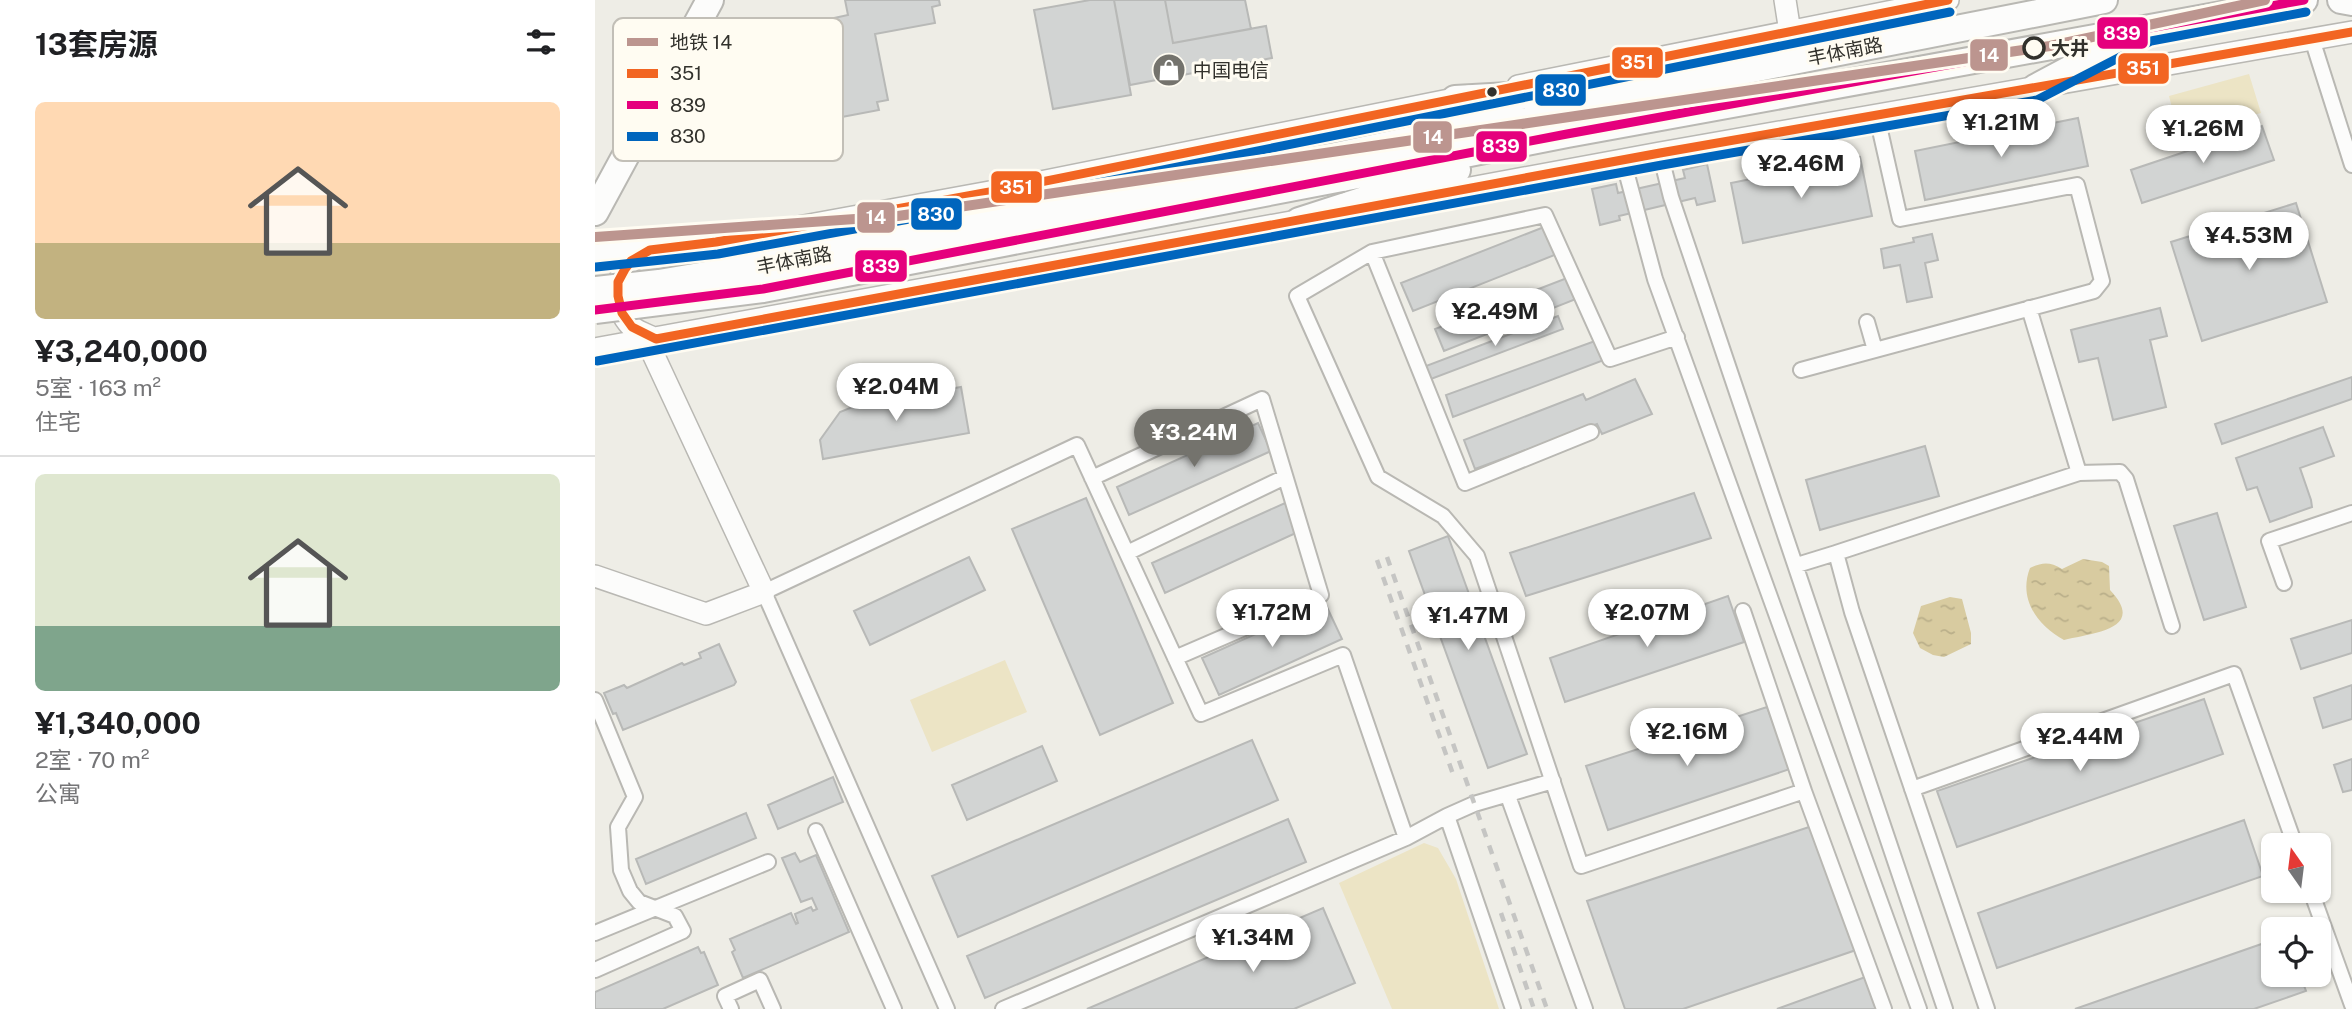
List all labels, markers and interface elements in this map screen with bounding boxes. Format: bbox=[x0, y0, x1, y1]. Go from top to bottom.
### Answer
line badge: 839 bbox=[2096, 16, 2149, 50]
legend bbox=[613, 18, 843, 161]
text: 839 bbox=[2103, 22, 2141, 44]
icon: filters bbox=[522, 23, 560, 61]
text: 13套房源 bbox=[35, 26, 158, 62]
text: 地铁 14 bbox=[670, 31, 732, 53]
street label: 丰体南路 bbox=[1806, 33, 1884, 69]
marker: 大井 bbox=[2023, 37, 2045, 59]
place label: 大井 bbox=[2051, 37, 2089, 59]
line badge: 14 bbox=[1969, 38, 2009, 72]
text: 14 bbox=[1979, 44, 1999, 66]
line badge: 351 bbox=[1611, 46, 1664, 79]
shop icon: 中国电信 bbox=[1150, 51, 1188, 89]
text: 351 bbox=[1620, 51, 1654, 73]
line badge: 351 bbox=[2117, 52, 2170, 85]
text: 351 bbox=[2126, 57, 2160, 79]
place label: 中国电信 bbox=[1193, 59, 1269, 81]
text: 351 bbox=[670, 62, 702, 84]
line badge: 830 bbox=[1534, 73, 1587, 107]
text: 830 bbox=[1542, 79, 1580, 101]
unlabelled marker bbox=[1485, 85, 1499, 99]
text: 839 bbox=[670, 94, 706, 116]
pin: ¥1.21M bbox=[1944, 100, 2058, 159]
pin: ¥1.26M bbox=[2146, 106, 2260, 165]
text: ¥1.21M bbox=[1962, 108, 2040, 135]
text: ¥1.26M bbox=[2162, 114, 2244, 141]
line badge: 14 bbox=[1412, 120, 1453, 154]
text: 830 bbox=[670, 125, 706, 147]
text: 14 bbox=[1423, 126, 1443, 148]
line badge: 839 bbox=[1475, 130, 1528, 163]
text: 839 bbox=[1482, 135, 1520, 157]
pin: ¥2.46M bbox=[1744, 140, 1858, 200]
icon: home bbox=[235, 148, 361, 274]
text: ¥2.46M bbox=[1757, 149, 1845, 176]
line badge: 351 bbox=[990, 170, 1043, 204]
text: 351 bbox=[999, 176, 1033, 198]
line badge: 830 bbox=[910, 197, 963, 231]
line badge: 14 bbox=[856, 201, 896, 234]
text: 830 bbox=[917, 203, 955, 225]
text: 14 bbox=[866, 206, 886, 228]
pin: ¥4.53M bbox=[2192, 212, 2306, 272]
text: ¥4.53M bbox=[2205, 221, 2293, 248]
street label: 丰体南路 bbox=[755, 242, 833, 278]
line badge: 839 bbox=[854, 249, 908, 283]
text: 839 bbox=[862, 255, 900, 277]
pin: ¥2.49M bbox=[1438, 288, 1552, 348]
text: ¥2.49M bbox=[1451, 297, 1539, 324]
text: ¥3,240,000 bbox=[35, 333, 208, 369]
pin: ¥2.04M bbox=[839, 364, 953, 423]
text: ¥2.04M bbox=[853, 372, 939, 399]
text: 5室 · 163 m² bbox=[35, 374, 161, 401]
text: 住宅 bbox=[35, 408, 81, 435]
pin: ¥3.24M bbox=[1137, 410, 1251, 469]
text: ¥3.24M bbox=[1150, 418, 1238, 445]
icon: home bbox=[235, 520, 361, 646]
pin: ¥1.72M bbox=[1215, 590, 1329, 649]
pin: ¥2.07M bbox=[1590, 590, 1704, 649]
pin: ¥1.47M bbox=[1411, 592, 1525, 652]
text: ¥1.72M bbox=[1232, 598, 1312, 625]
text: ¥2.07M bbox=[1604, 598, 1690, 625]
text: ¥1.47M bbox=[1427, 601, 1509, 628]
text: ¥1,340,000 bbox=[35, 705, 201, 741]
pin: ¥2.16M bbox=[1630, 708, 1744, 768]
pin: ¥2.44M bbox=[2023, 714, 2137, 773]
text: ¥2.16M bbox=[1646, 717, 1728, 744]
text: ¥2.44M bbox=[2036, 722, 2124, 749]
text: 2室 · 70 m² bbox=[35, 746, 149, 773]
text: 公寓 bbox=[35, 780, 81, 807]
north arrow bbox=[2261, 833, 2331, 903]
map controls bbox=[2261, 833, 2331, 987]
pin: ¥1.34M bbox=[1196, 914, 1310, 974]
button: locate bbox=[2261, 917, 2331, 987]
text: ¥1.34M bbox=[1212, 923, 1294, 950]

